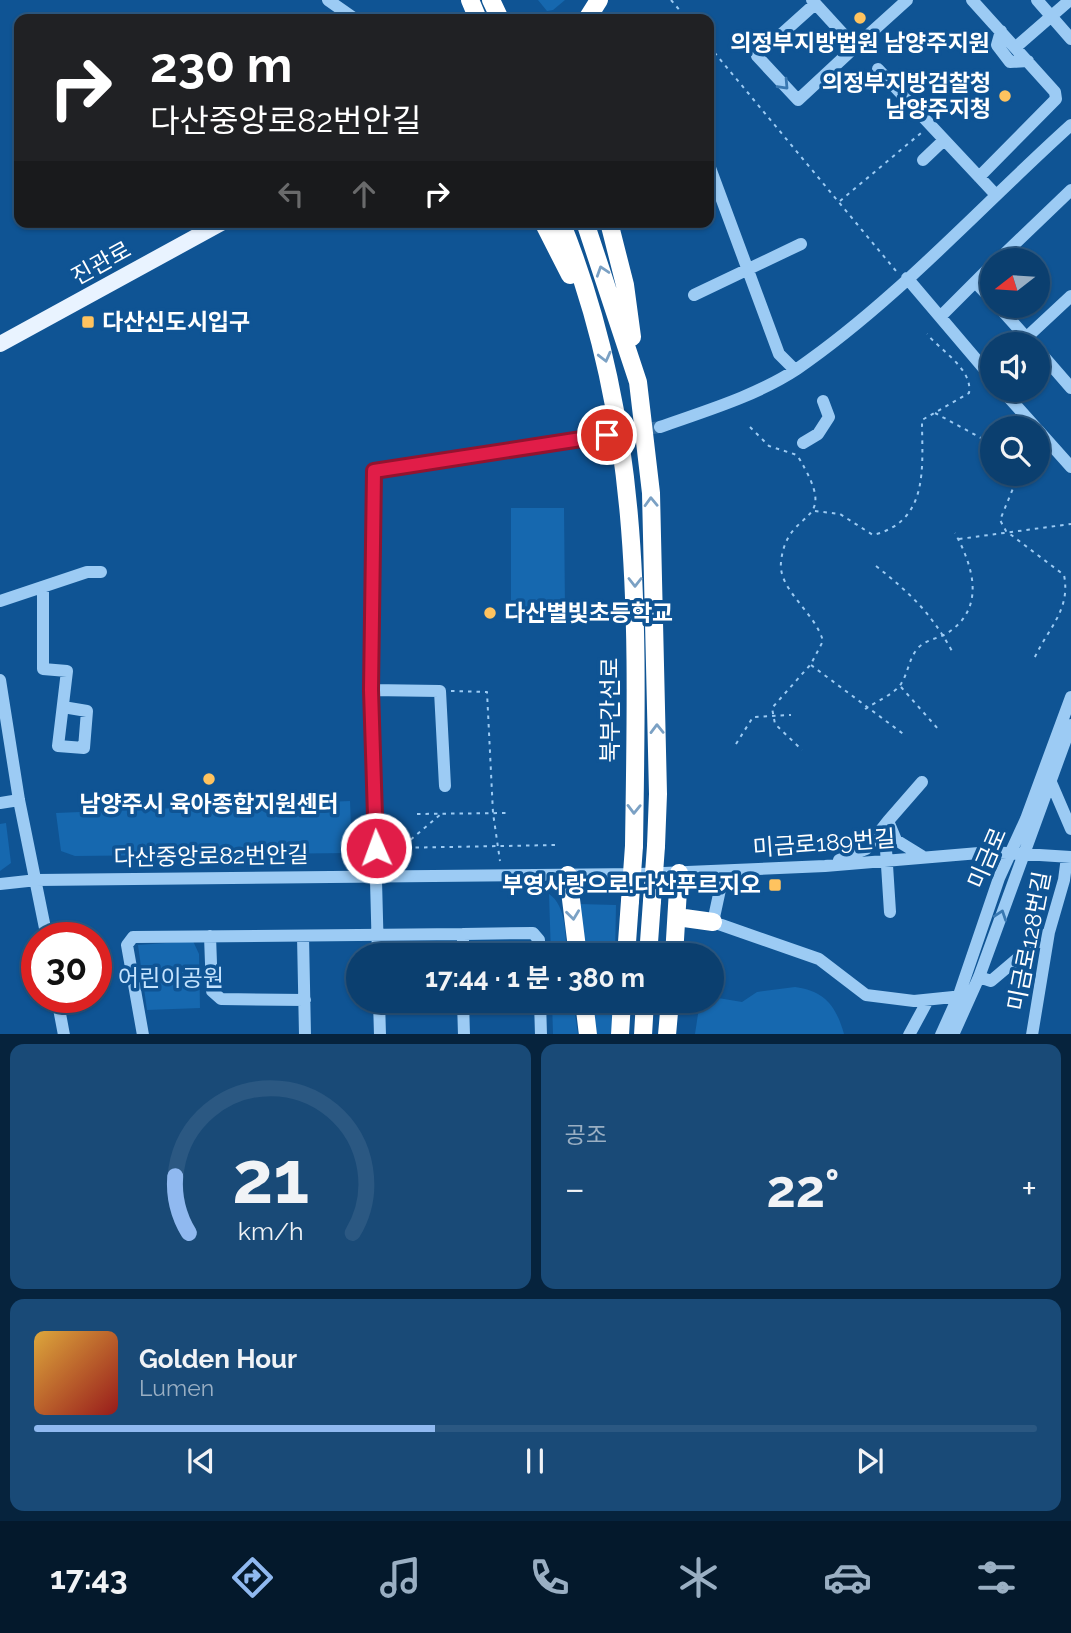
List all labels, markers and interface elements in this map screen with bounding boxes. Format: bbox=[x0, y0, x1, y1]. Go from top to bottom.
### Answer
marker: 의정부지방법원 남양주지원 bbox=[852, 10, 868, 26]
place label: 의정부지방법원 남양주지원 bbox=[730, 29, 990, 56]
text: 230 m bbox=[150, 36, 292, 93]
icon: right bbox=[35, 42, 126, 133]
place label: 의정부지방검찰청 남양주지청 bbox=[822, 69, 991, 122]
one-way arrow bbox=[776, 77, 789, 90]
marker: 의정부지방검찰청 남양주지청 bbox=[997, 88, 1013, 104]
text: 다산중앙로82번안길 bbox=[150, 102, 421, 139]
icon: left bbox=[272, 175, 310, 213]
icon: ahead bbox=[345, 175, 383, 213]
icon: right bbox=[418, 175, 456, 213]
street label: 진관로 bbox=[66, 235, 135, 290]
north arrow bbox=[980, 248, 1050, 318]
map controls bbox=[980, 248, 1050, 486]
one-way arrow bbox=[596, 265, 610, 277]
place label: 다산신도시입구 bbox=[102, 308, 250, 335]
marker: 다산신도시입구 bbox=[80, 314, 96, 330]
button: sound bbox=[980, 332, 1050, 402]
one-way arrow bbox=[597, 351, 611, 363]
pin bbox=[577, 405, 637, 465]
icon: arrive bbox=[588, 416, 626, 454]
button: search bbox=[980, 416, 1050, 486]
one-way arrow bbox=[644, 496, 659, 507]
one-way arrow bbox=[627, 577, 643, 588]
place label: 다산별빛초등학교 bbox=[504, 599, 673, 626]
marker: 다산별빛초등학교 bbox=[482, 605, 498, 621]
street label: 북부간선로 bbox=[596, 657, 623, 763]
one-way arrow bbox=[649, 723, 665, 734]
marker: 남양주시 육아종합지원센터 bbox=[201, 771, 217, 787]
place label: 남양주시 육아종합지원센터 bbox=[79, 790, 339, 817]
one-way arrow bbox=[626, 805, 642, 815]
position arrow bbox=[339, 811, 413, 885]
street label: 미금로 bbox=[962, 823, 1011, 892]
street label: 미금로189번길 bbox=[752, 824, 896, 861]
street label: 다산중앙로82번안길 bbox=[113, 840, 309, 871]
street label: 미금로128번길 bbox=[1002, 869, 1055, 1013]
place label: 부영사랑으로.다산푸르지오 bbox=[502, 871, 761, 898]
marker: 부영사랑으로.다산푸르지오 bbox=[767, 877, 783, 893]
one-way arrow bbox=[566, 909, 581, 921]
one-way arrow bbox=[993, 910, 1007, 922]
speed limit sign: 30 bbox=[21, 922, 112, 1013]
text: 17:44 · 1 분 · 380 m bbox=[425, 963, 645, 993]
park label: 어린이공원 bbox=[118, 964, 224, 991]
text: 공조 bbox=[565, 1121, 607, 1148]
text: 21 bbox=[232, 1135, 309, 1220]
text: 22° bbox=[767, 1158, 840, 1219]
text: − bbox=[565, 1166, 585, 1211]
text: + bbox=[1021, 1166, 1037, 1211]
text: km/h bbox=[237, 1215, 303, 1245]
text: Golden Hour bbox=[139, 1344, 297, 1374]
text: Lumen bbox=[139, 1374, 214, 1401]
icon: previous bbox=[182, 1442, 220, 1480]
icon: pause bbox=[516, 1442, 554, 1480]
icon: next bbox=[851, 1442, 889, 1480]
icon: directions bbox=[228, 1553, 277, 1602]
icon: music bbox=[376, 1553, 425, 1602]
icon: phone bbox=[525, 1553, 574, 1602]
icon: climate bbox=[674, 1553, 723, 1602]
icon: car bbox=[823, 1553, 872, 1602]
icon: filters bbox=[972, 1553, 1021, 1602]
text: 17:43 bbox=[50, 1559, 128, 1596]

